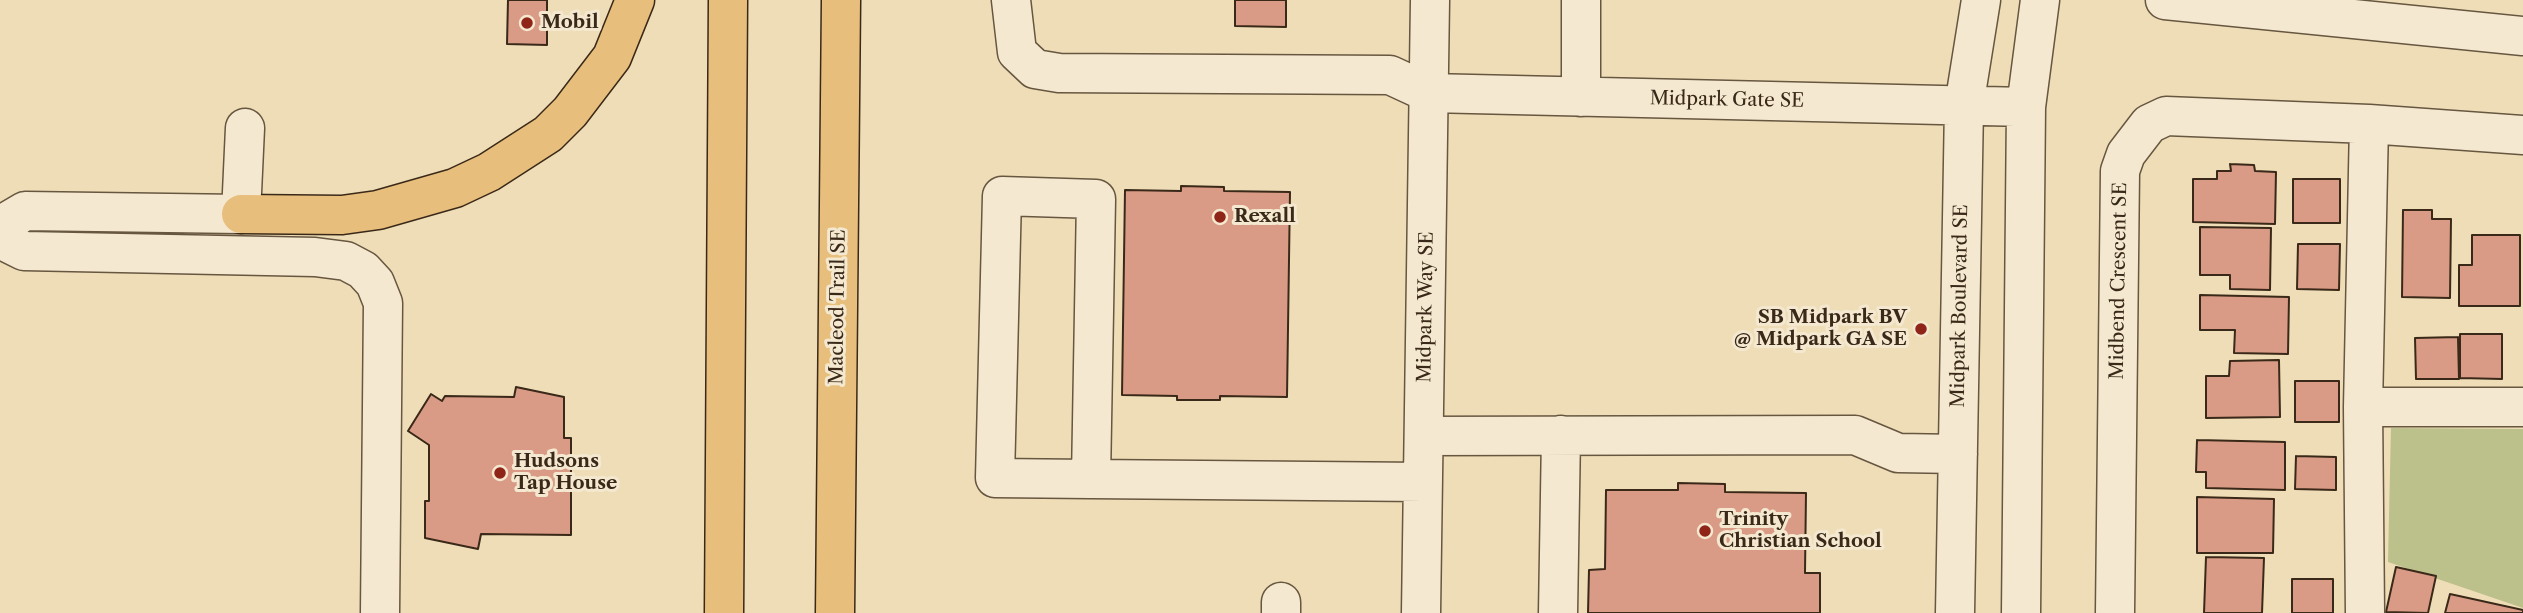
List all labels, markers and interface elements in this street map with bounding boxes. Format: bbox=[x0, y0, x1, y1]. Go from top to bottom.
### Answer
place label: Mobil bbox=[541, 12, 599, 34]
marker: Mobil bbox=[519, 15, 535, 31]
street label: Midpark Gate SE bbox=[1650, 87, 1804, 113]
street label: Midbend Crescent SE bbox=[2106, 182, 2132, 380]
street label: Midpark Boulevard SE bbox=[1947, 204, 1973, 408]
place label: Rexall bbox=[1234, 206, 1296, 228]
marker: Rexall bbox=[1212, 209, 1228, 225]
street label: Macleod Trail SE bbox=[825, 229, 851, 385]
street label: Midpark Way SE bbox=[1413, 231, 1439, 383]
place label: SB Midpark BV @ Midpark GA SE bbox=[1734, 307, 1907, 351]
marker: SB Midpark BV @ Midpark GA SE bbox=[1913, 321, 1929, 337]
place label: Hudsons Tap House bbox=[514, 451, 617, 495]
marker: Hudsons Tap House bbox=[492, 465, 508, 481]
place label: Trinity Christian School bbox=[1719, 509, 1882, 553]
marker: Trinity Christian School bbox=[1697, 523, 1713, 539]

